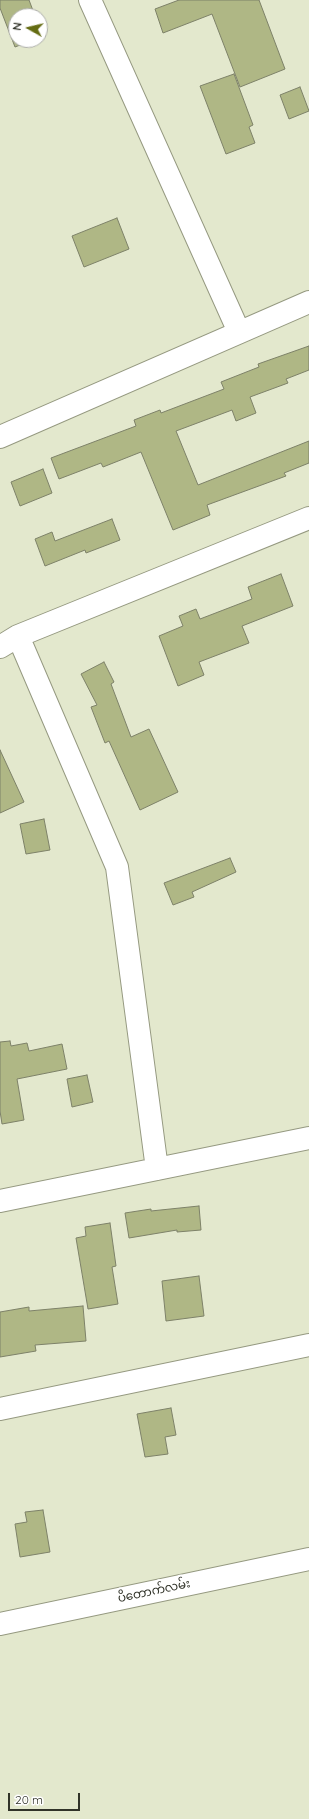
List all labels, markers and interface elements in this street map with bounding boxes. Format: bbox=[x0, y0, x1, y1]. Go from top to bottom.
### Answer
north arrow bbox=[8, 8, 48, 48]
text: N bbox=[10, 21, 25, 31]
street label: ပိတောက်လမ်း bbox=[116, 1576, 192, 1606]
scale bar bbox=[10, 1785, 82, 1811]
text: 20 m bbox=[15, 1792, 43, 1807]

